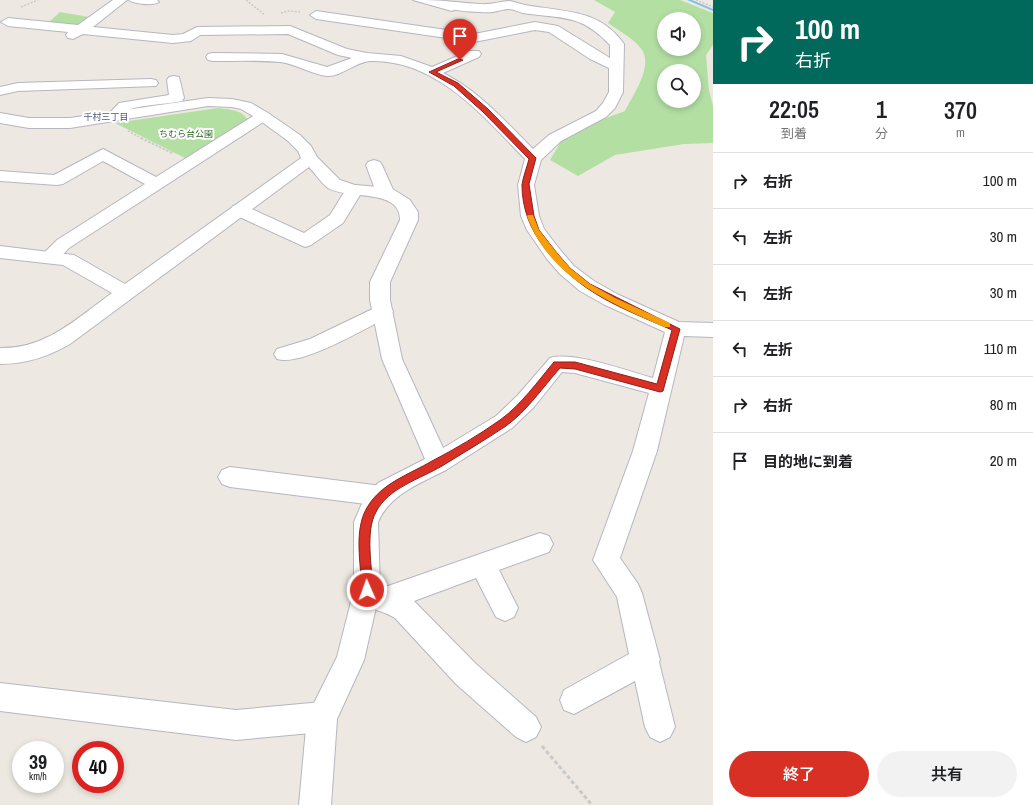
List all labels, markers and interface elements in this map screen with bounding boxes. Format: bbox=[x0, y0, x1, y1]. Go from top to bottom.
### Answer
text: 100 m bbox=[795, 10, 860, 48]
map controls bbox=[657, 12, 701, 108]
button: sound bbox=[657, 12, 701, 56]
icon: right bbox=[729, 16, 781, 68]
pin bbox=[443, 19, 477, 60]
icon: arrive bbox=[449, 25, 471, 47]
text: 右折 bbox=[795, 48, 831, 73]
button: search bbox=[657, 64, 701, 108]
text: 22:05 bbox=[769, 93, 819, 125]
text: 1 bbox=[876, 93, 887, 125]
text: 370 bbox=[944, 94, 977, 126]
district label: 千村三丁目 bbox=[83, 111, 129, 123]
text: m bbox=[956, 124, 965, 141]
text: 到着 bbox=[781, 125, 807, 142]
text: 分 bbox=[875, 125, 888, 142]
park label: ちむら台公園 bbox=[159, 128, 213, 140]
icon: right bbox=[729, 170, 751, 192]
text: 100 m bbox=[983, 170, 1017, 191]
text: 右折 bbox=[763, 171, 793, 192]
icon: left bbox=[729, 226, 751, 248]
text: 30 m bbox=[990, 226, 1017, 247]
text: 左折 bbox=[763, 227, 793, 248]
icon: left bbox=[729, 282, 751, 304]
text: 30 m bbox=[990, 282, 1017, 303]
text: 左折 bbox=[763, 283, 793, 304]
icon: left bbox=[729, 338, 751, 360]
text: 110 m bbox=[984, 338, 1017, 359]
text: 左折 bbox=[763, 339, 793, 360]
icon: right bbox=[729, 394, 751, 416]
text: 80 m bbox=[990, 394, 1017, 415]
text: 右折 bbox=[763, 395, 793, 416]
icon: arrive bbox=[729, 450, 751, 472]
text: 20 m bbox=[990, 450, 1017, 471]
text: 目的地に到着 bbox=[763, 451, 853, 472]
position arrow bbox=[346, 569, 388, 611]
speed limit sign: 40 bbox=[72, 741, 124, 793]
text: 39 bbox=[29, 748, 47, 775]
button: 終了 bbox=[729, 751, 869, 797]
button: 共有 bbox=[877, 751, 1017, 797]
text: km/h bbox=[29, 770, 47, 783]

